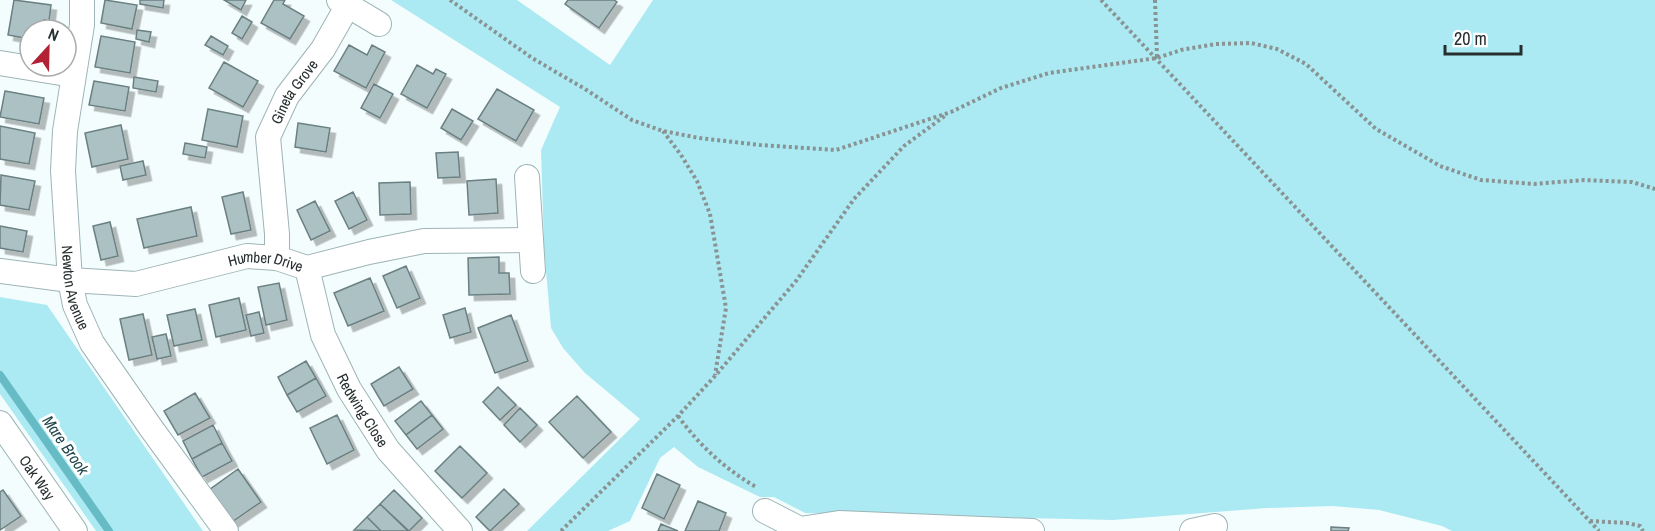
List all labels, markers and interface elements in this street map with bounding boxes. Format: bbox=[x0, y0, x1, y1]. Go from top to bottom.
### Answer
north arrow bbox=[18, 18, 78, 78]
scale bar bbox=[1445, 18, 1522, 56]
text: N bbox=[45, 22, 62, 46]
text: 20 m bbox=[1454, 26, 1487, 51]
street label: Gineta Grove bbox=[265, 54, 322, 127]
street label: Newton Avenue bbox=[57, 245, 95, 333]
street label: Humber Drive bbox=[226, 245, 306, 277]
street label: Redwing Close bbox=[332, 370, 394, 451]
water label: Mare Brook bbox=[38, 411, 95, 479]
street label: Oak Way bbox=[15, 451, 61, 504]

